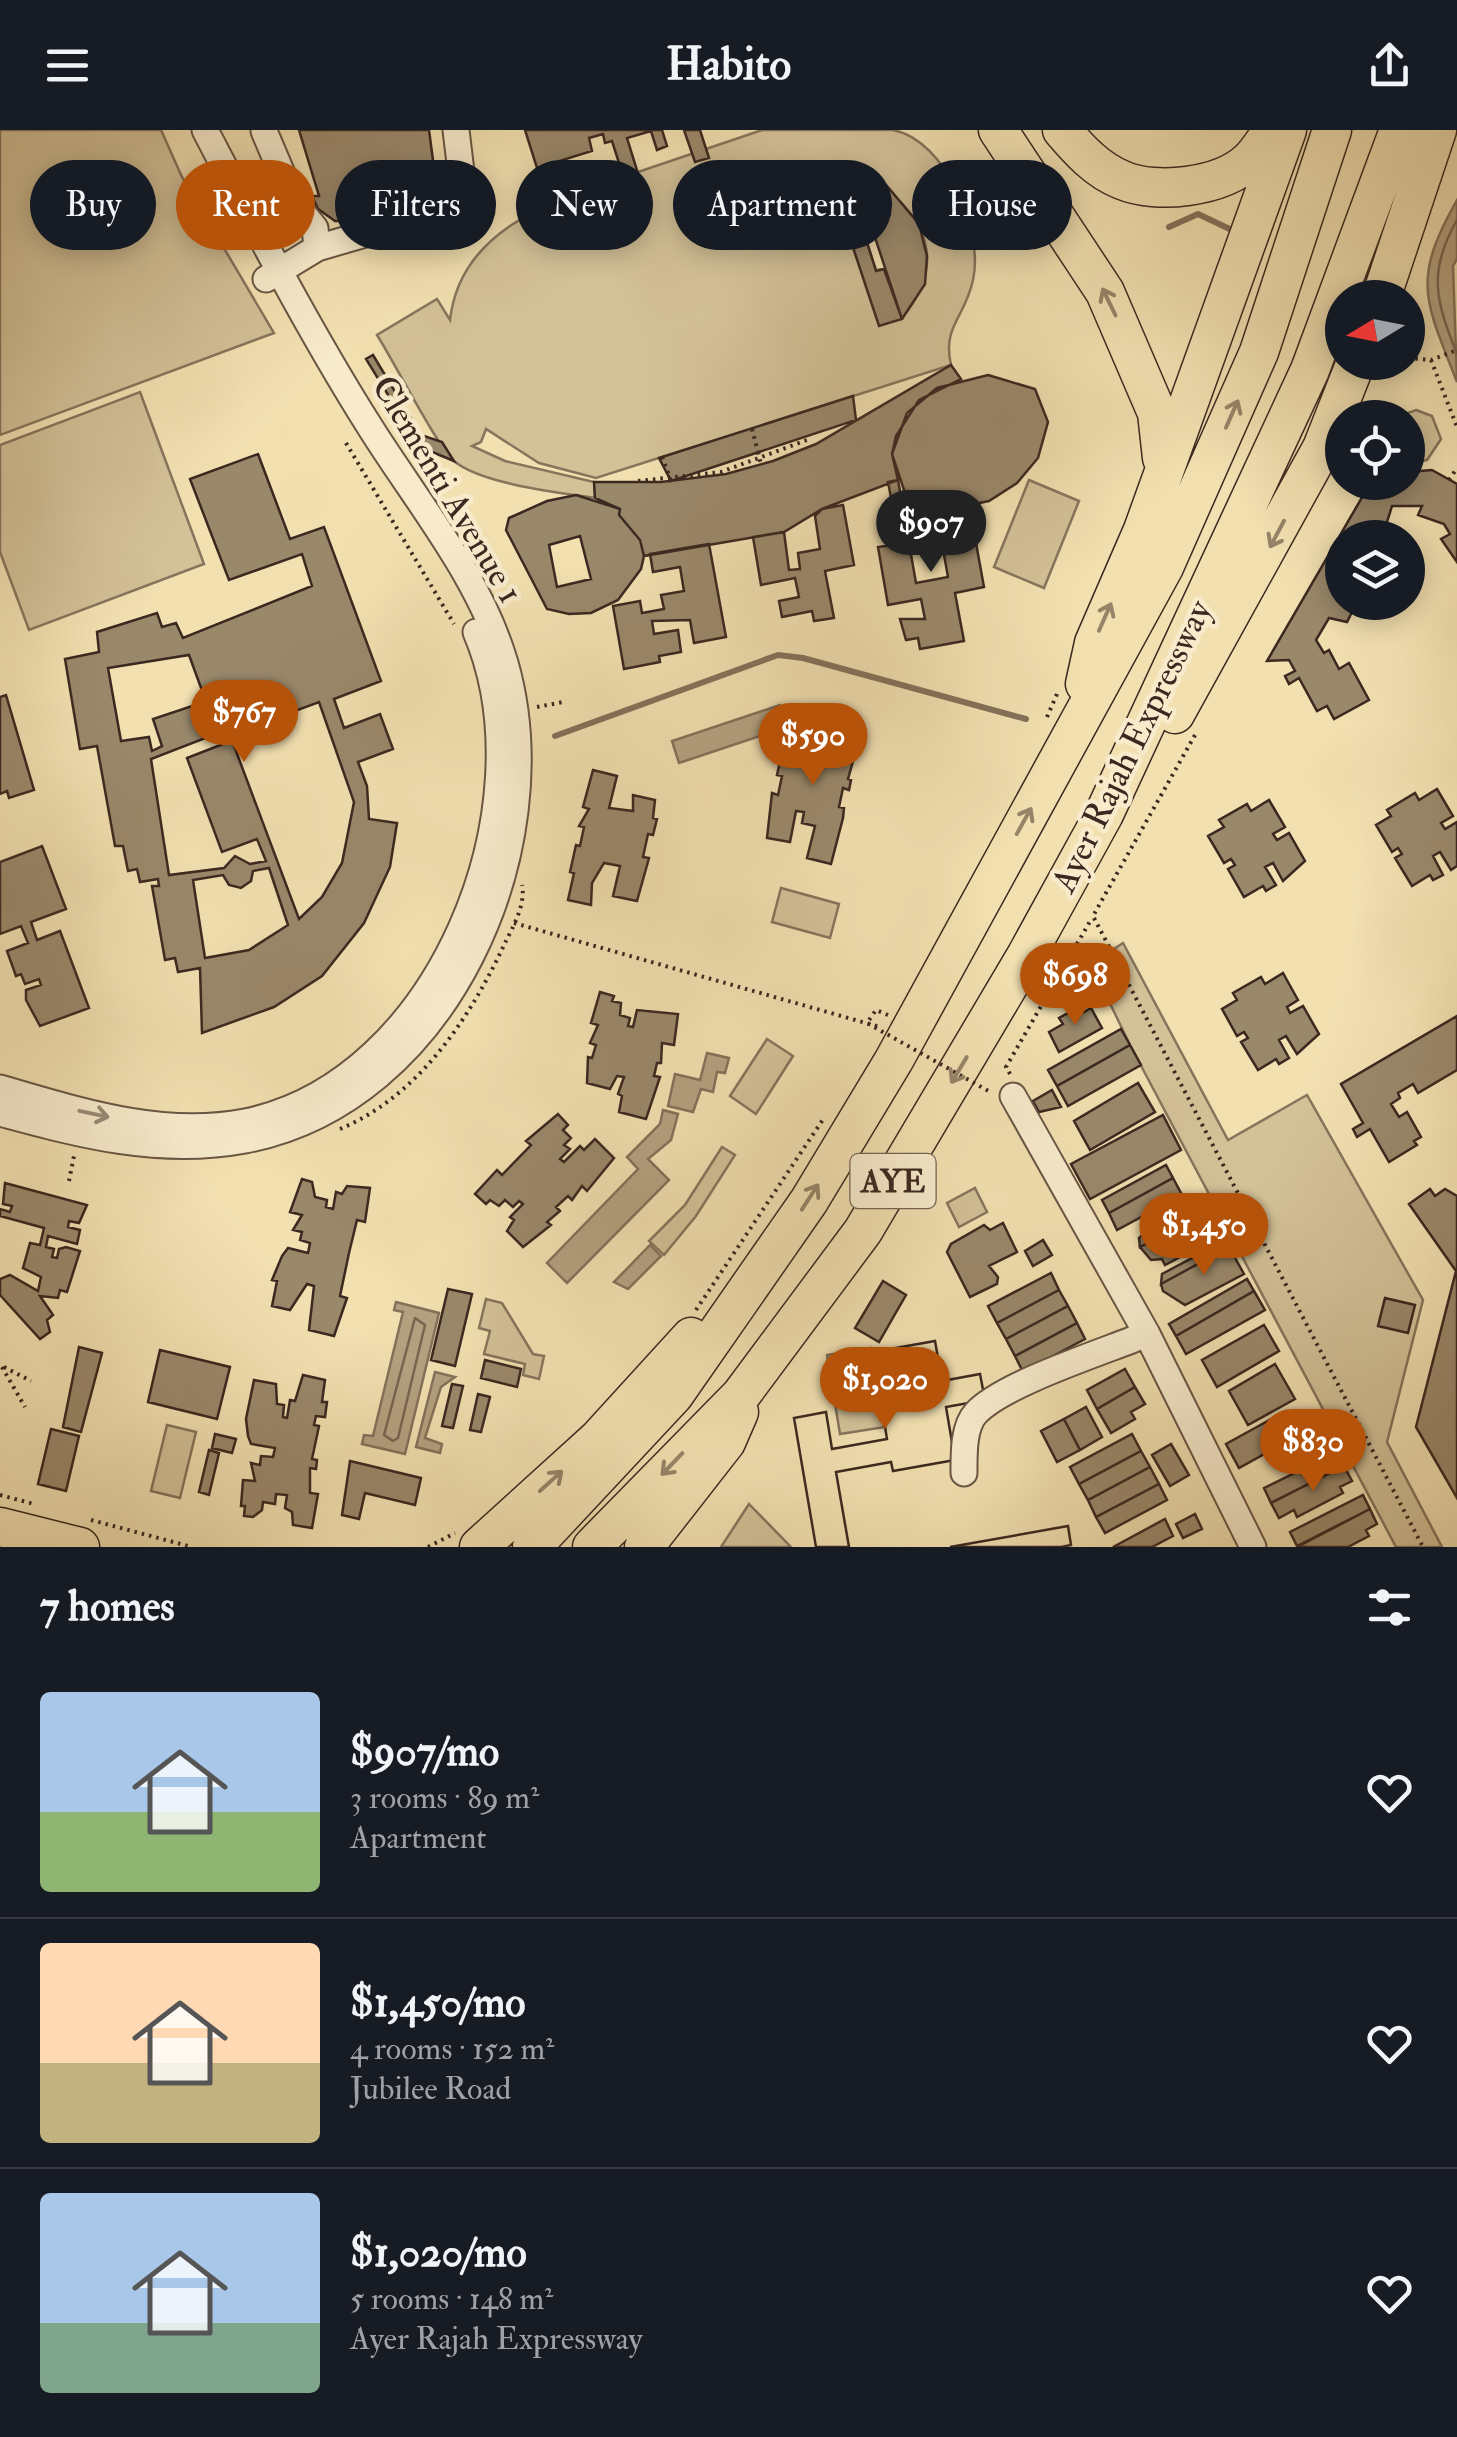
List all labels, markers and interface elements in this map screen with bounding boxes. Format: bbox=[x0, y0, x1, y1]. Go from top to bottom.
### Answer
text: Habito bbox=[666, 37, 791, 93]
icon: menu bbox=[40, 38, 95, 93]
icon: share bbox=[1362, 38, 1417, 93]
chip: Buy bbox=[30, 160, 156, 250]
chip: Rent bbox=[176, 160, 315, 250]
chip: Filters bbox=[335, 160, 496, 250]
chip: New bbox=[516, 160, 653, 250]
chip: Apartment bbox=[673, 160, 892, 250]
chip: House bbox=[912, 160, 1072, 250]
north arrow bbox=[1325, 280, 1425, 380]
map controls bbox=[1325, 280, 1425, 620]
one-way arrow bbox=[1099, 287, 1118, 317]
street label: Clementi Avenue 1 bbox=[362, 368, 532, 611]
one-way arrow bbox=[1224, 399, 1242, 430]
button: locate bbox=[1325, 400, 1425, 500]
pin: $907 bbox=[872, 490, 990, 575]
text: $907 bbox=[898, 502, 964, 542]
one-way arrow bbox=[1266, 519, 1286, 549]
button: layers bbox=[1325, 520, 1425, 620]
street label: Ayer Rajah Expressway bbox=[1042, 592, 1222, 901]
one-way arrow bbox=[1097, 602, 1115, 633]
pin: $767 bbox=[185, 680, 303, 765]
text: $767 bbox=[212, 692, 276, 732]
pin: $590 bbox=[754, 703, 872, 788]
text: $590 bbox=[781, 715, 845, 755]
one-way arrow bbox=[1014, 807, 1034, 836]
pin: $698 bbox=[1016, 943, 1134, 1028]
text: $698 bbox=[1042, 955, 1108, 995]
one-way arrow bbox=[949, 1055, 969, 1084]
one-way arrow bbox=[77, 1105, 109, 1124]
road number: AYE bbox=[850, 1154, 936, 1208]
one-way arrow bbox=[800, 1183, 821, 1211]
pin: $1,450 bbox=[1123, 1193, 1285, 1278]
text: $1,450 bbox=[1161, 1205, 1247, 1245]
pin: $1,020 bbox=[804, 1347, 966, 1432]
text: $1,020 bbox=[842, 1359, 928, 1399]
pin: $830 bbox=[1254, 1409, 1372, 1494]
text: $830 bbox=[1282, 1421, 1344, 1461]
one-way arrow bbox=[660, 1451, 684, 1475]
one-way arrow bbox=[538, 1470, 563, 1493]
icon: filters bbox=[1362, 1580, 1417, 1635]
text: 7 homes bbox=[40, 1581, 175, 1633]
text: $907/mo bbox=[350, 1726, 499, 1778]
icon: home bbox=[120, 1732, 240, 1852]
icon: heart bbox=[1362, 1765, 1417, 1820]
text: 3 rooms · 89 m² bbox=[350, 1778, 539, 1818]
text: Apartment bbox=[350, 1818, 487, 1858]
text: $1,450/mo bbox=[350, 1977, 526, 2029]
icon: home bbox=[120, 1983, 240, 2103]
icon: heart bbox=[1362, 2016, 1417, 2071]
text: 4 rooms · 152 m² bbox=[350, 2029, 554, 2069]
text: Jubilee Road bbox=[350, 2069, 511, 2109]
text: $1,020/mo bbox=[350, 2227, 527, 2279]
icon: home bbox=[120, 2233, 240, 2353]
icon: heart bbox=[1362, 2266, 1417, 2321]
text: 5 rooms · 148 m² bbox=[350, 2279, 553, 2319]
text: Ayer Rajah Expressway bbox=[350, 2319, 643, 2359]

